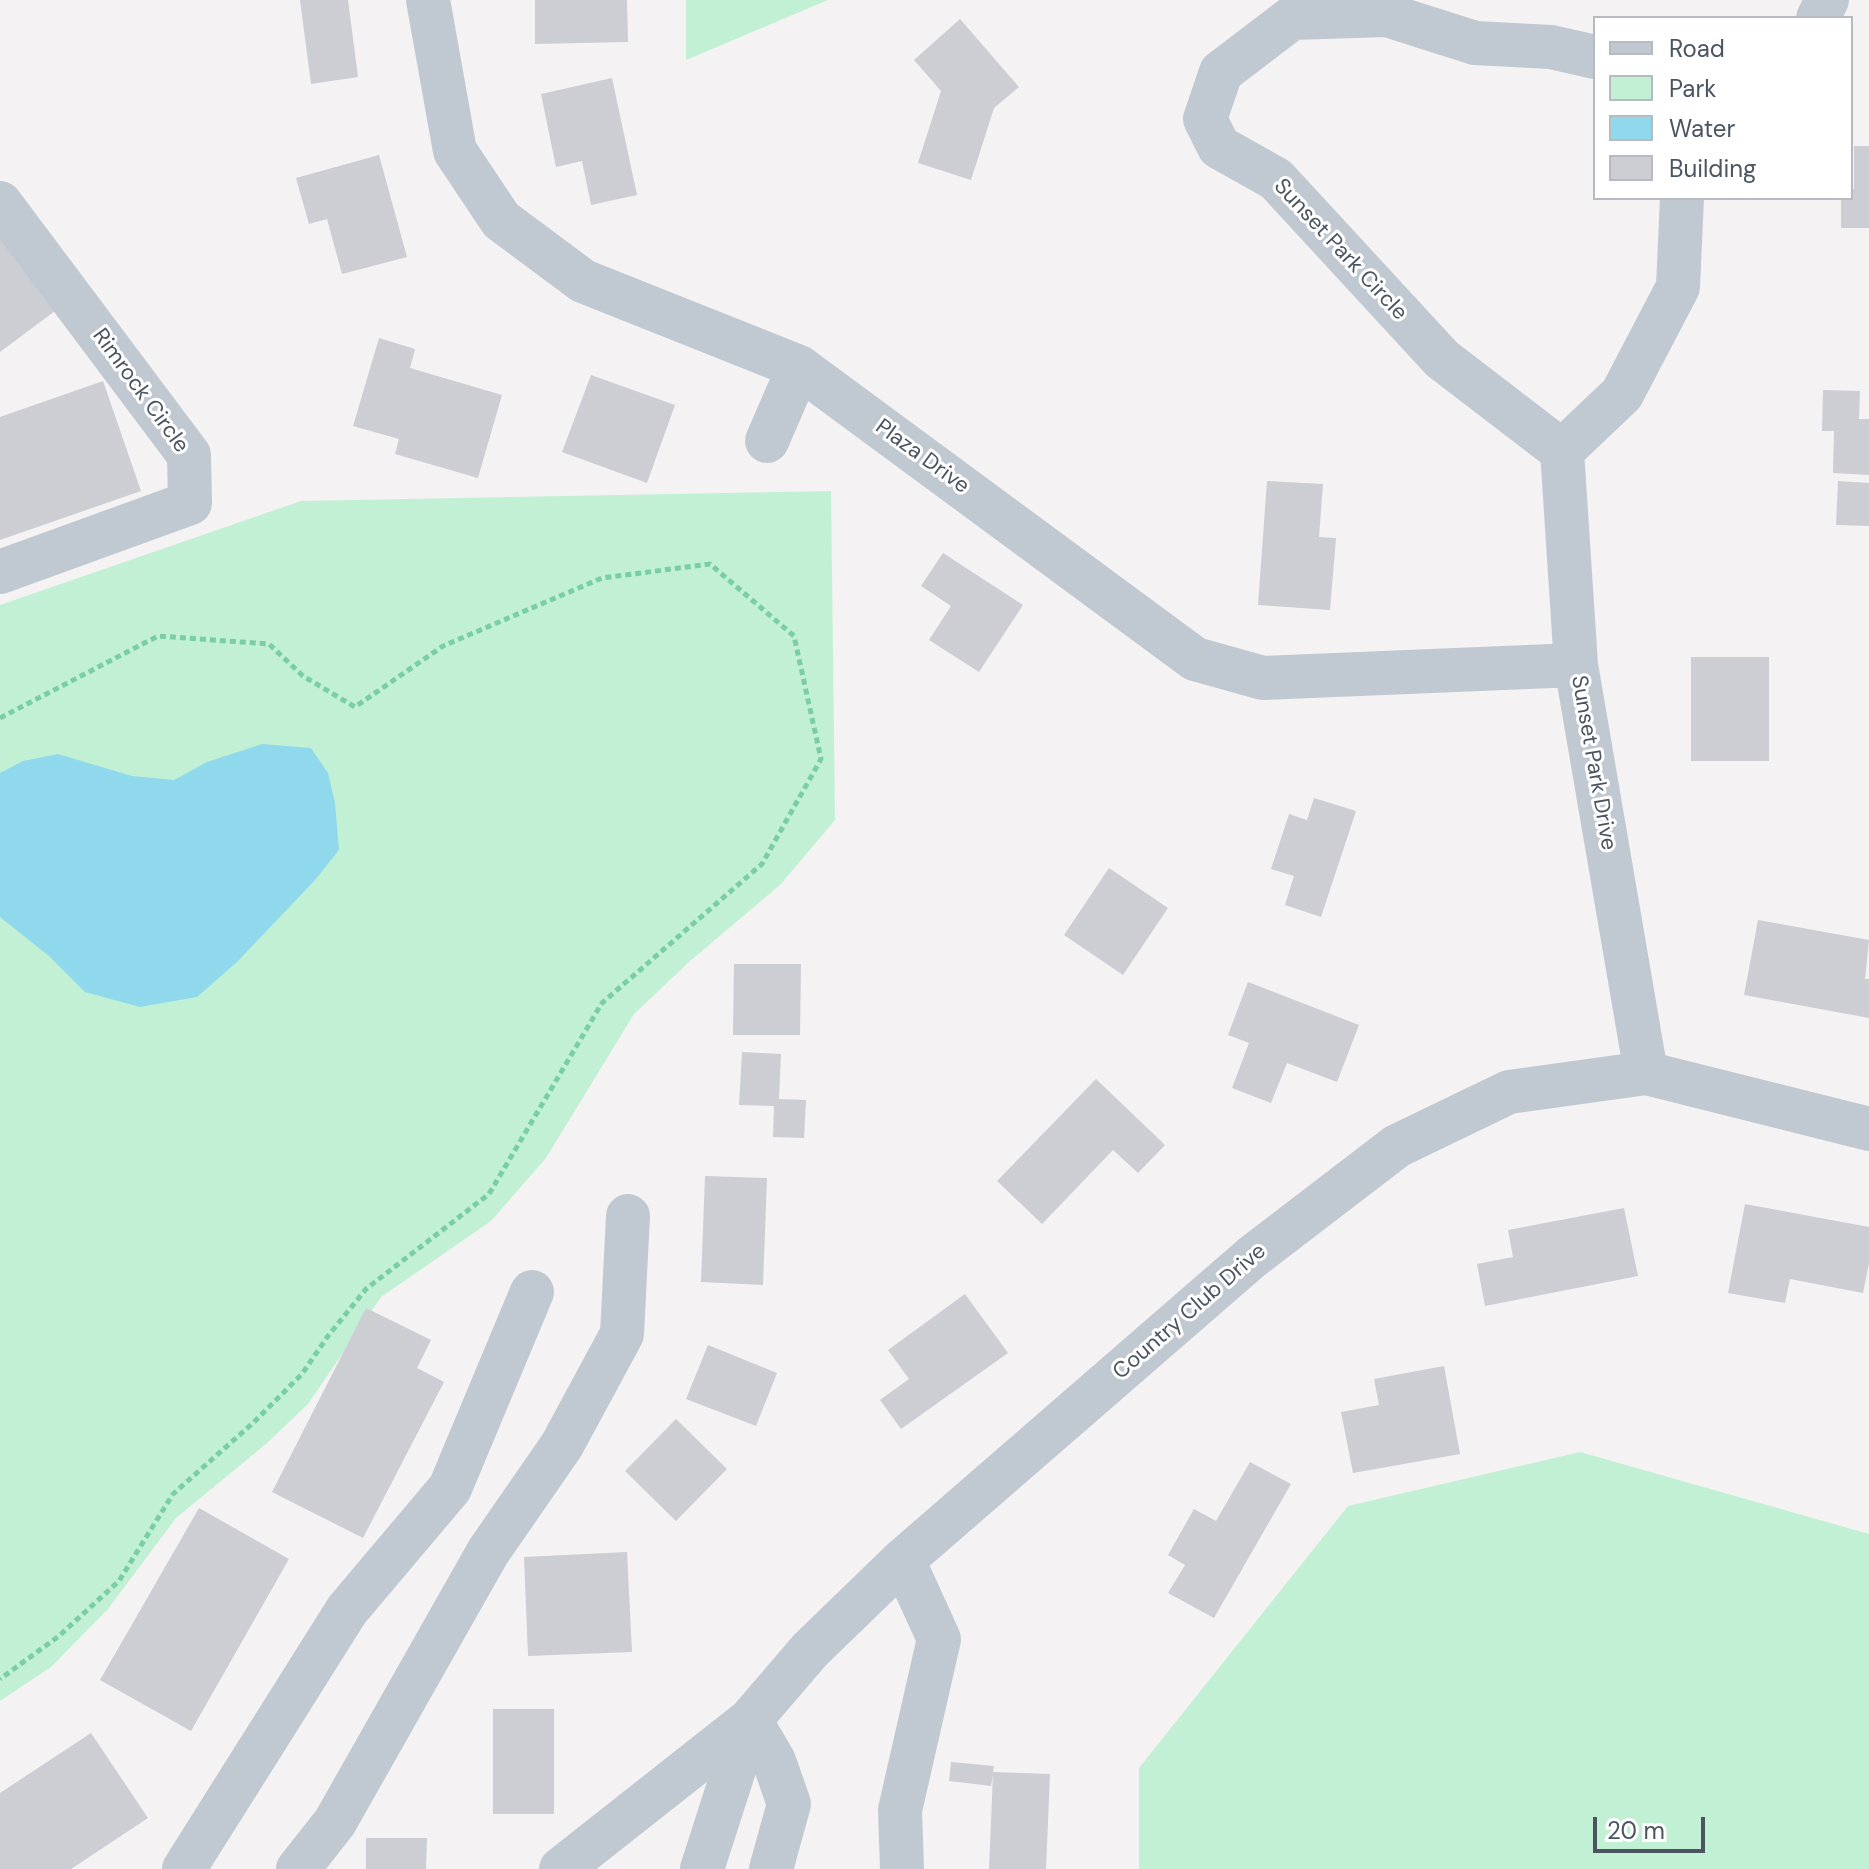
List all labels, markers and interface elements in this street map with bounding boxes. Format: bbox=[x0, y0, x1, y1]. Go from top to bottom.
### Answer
legend bbox=[1593, 16, 1853, 200]
text: Road bbox=[1669, 33, 1725, 64]
text: Park bbox=[1669, 73, 1716, 104]
text: Water bbox=[1669, 113, 1735, 144]
text: Building bbox=[1669, 153, 1756, 184]
street label: Sunset Park Circle bbox=[1268, 174, 1412, 326]
street label: Rimrock Circle bbox=[86, 324, 194, 458]
street label: Plaza Drive bbox=[870, 414, 974, 500]
street label: Sunset Park Drive bbox=[1565, 674, 1621, 852]
street label: Country Club Drive bbox=[1108, 1238, 1272, 1386]
scale bar bbox=[1597, 1801, 1709, 1851]
text: 20 m bbox=[1607, 1815, 1665, 1846]

